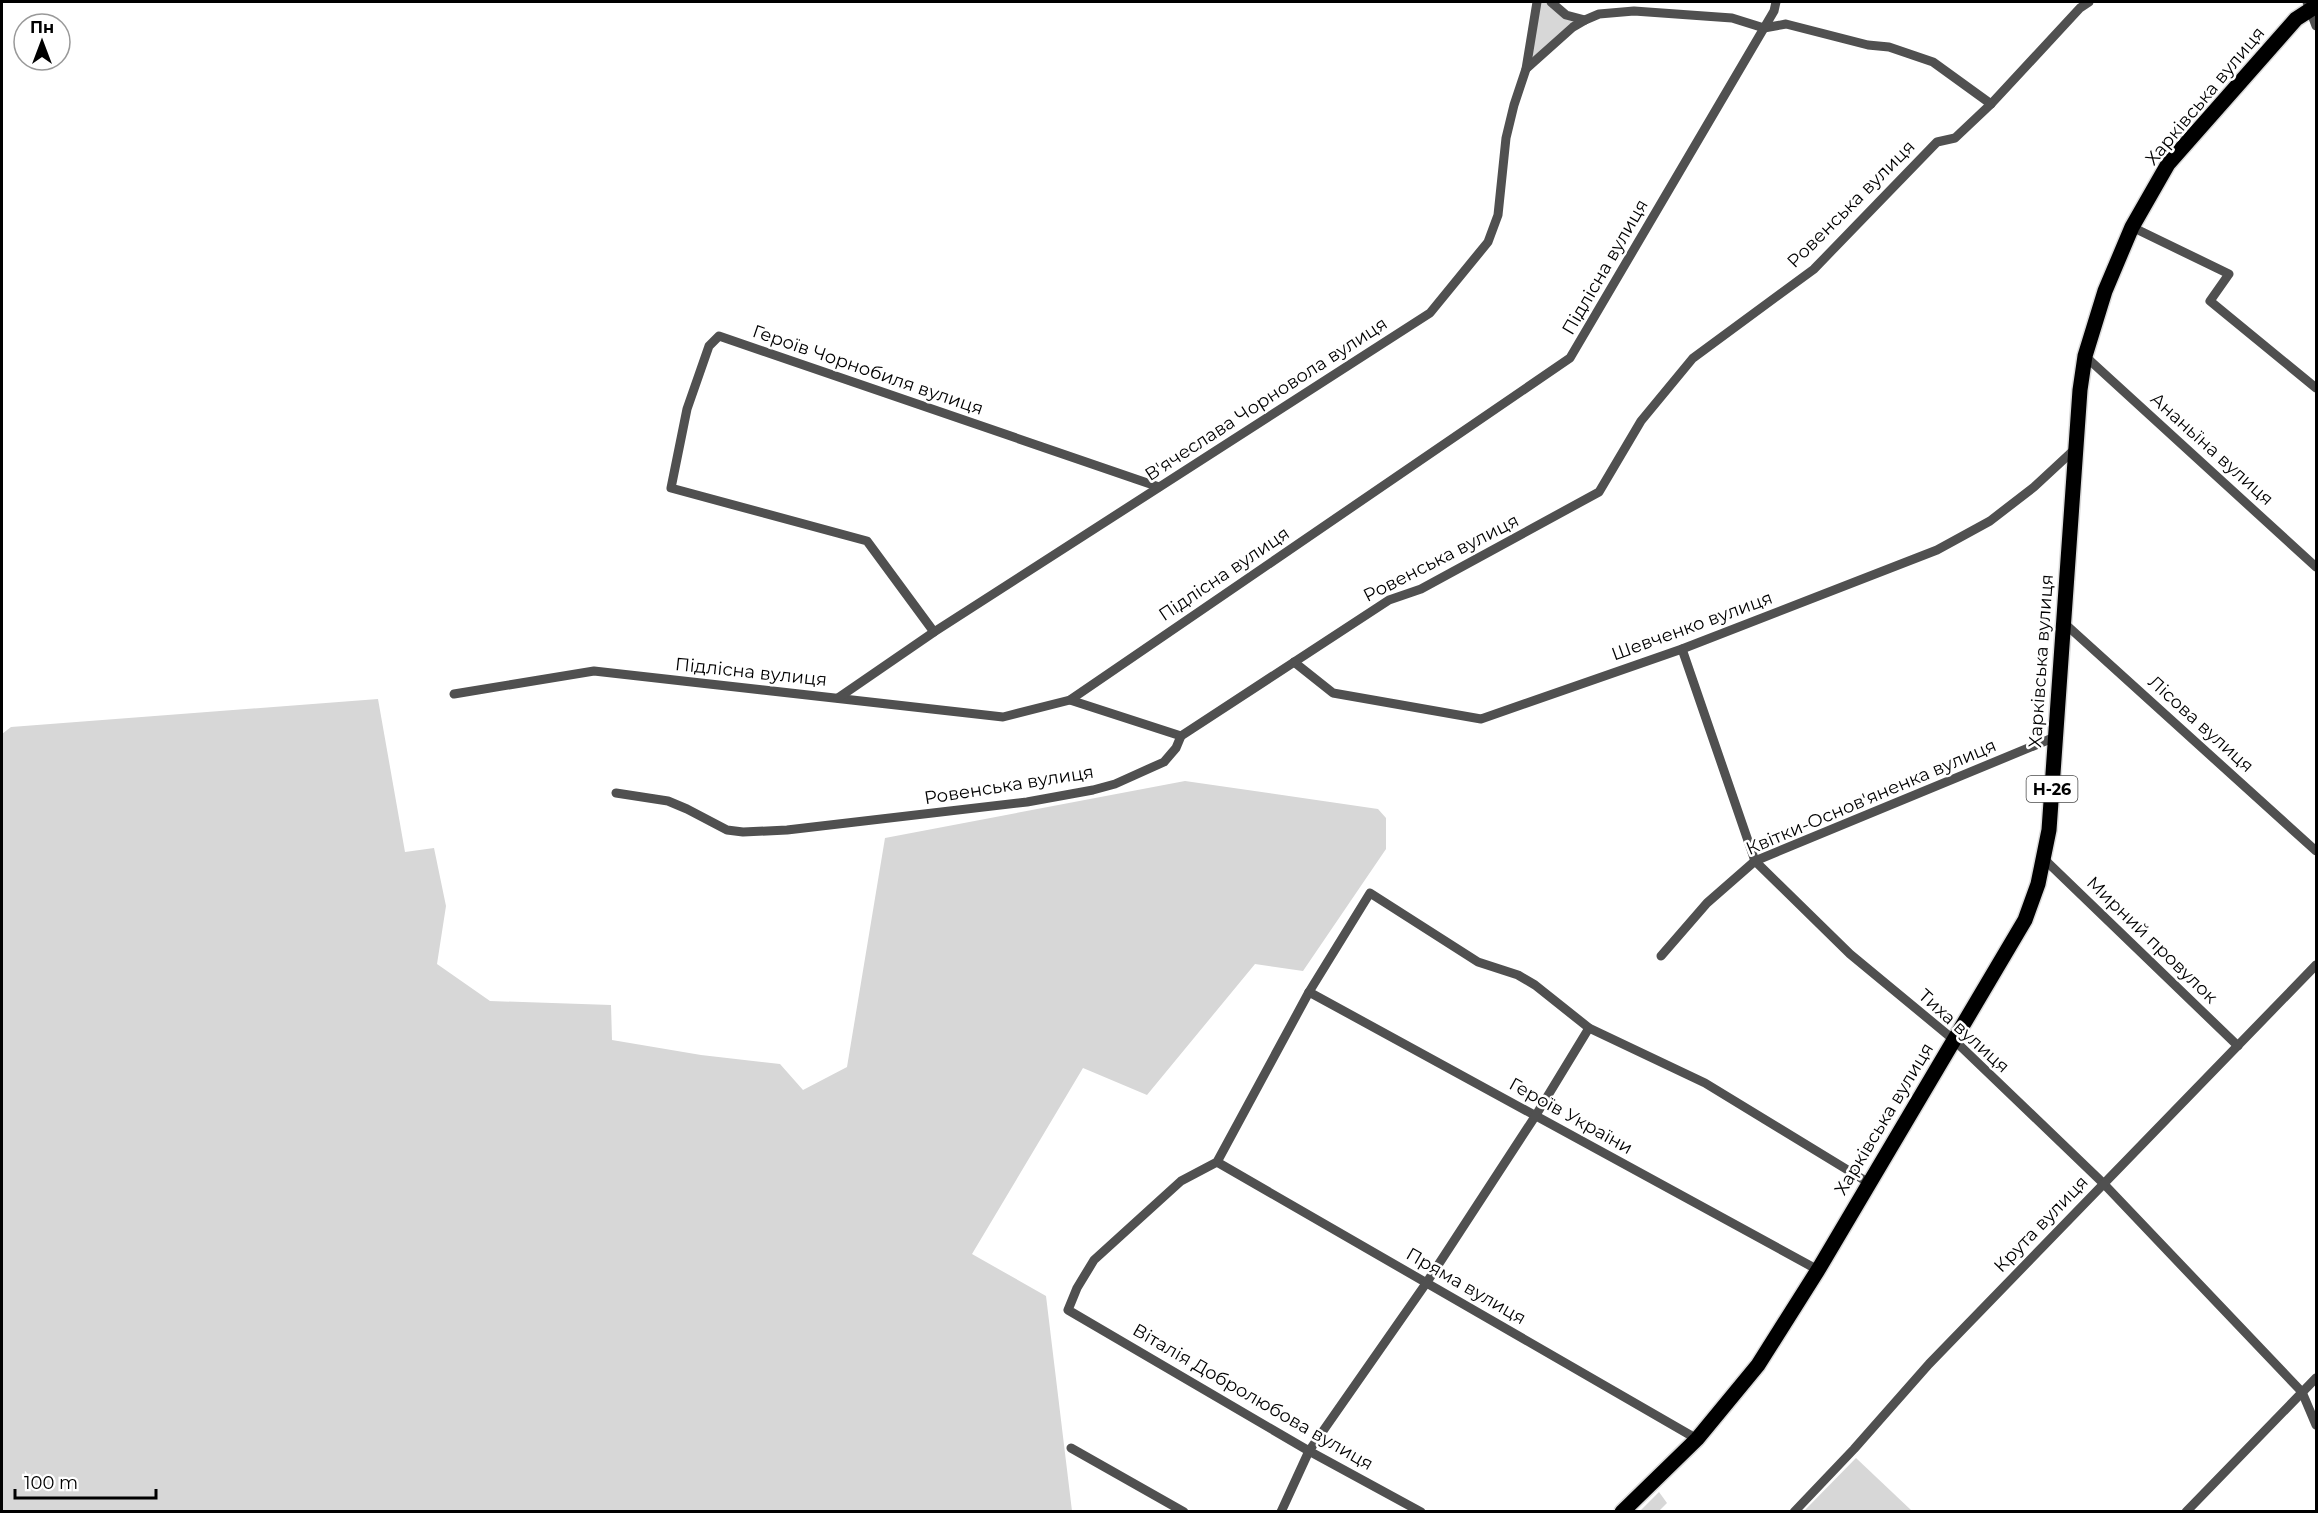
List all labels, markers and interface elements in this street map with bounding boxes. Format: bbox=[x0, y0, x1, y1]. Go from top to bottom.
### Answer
north arrow bbox=[12, 12, 72, 72]
text: Пн bbox=[30, 18, 54, 37]
street label: Харківська вулиця bbox=[2141, 22, 2269, 170]
street label: Ровенська вулиця bbox=[1783, 136, 1919, 272]
street label: Підлісна вулиця bbox=[1557, 195, 1653, 339]
street label: В'ячеслава Чорновола вулиця bbox=[1141, 312, 1391, 486]
street label: Героїв Чорнобиля вулиця bbox=[750, 320, 986, 420]
street label: Ананьїна вулиця bbox=[2146, 388, 2278, 510]
street label: Ровенська вулиця bbox=[1360, 509, 1522, 607]
street label: Підлісна вулиця bbox=[1154, 522, 1294, 626]
street label: Харківська вулиця bbox=[2024, 573, 2058, 749]
street label: Шевченко вулиця bbox=[1609, 587, 1775, 665]
street label: Підлісна вулиця bbox=[674, 653, 828, 691]
street label: Лісова вулиця bbox=[2144, 671, 2258, 777]
street label: Квітки-Основ'яненка вулиця bbox=[1743, 734, 1999, 860]
street label: Ровенська вулиця bbox=[923, 761, 1095, 809]
road number: Н-26 bbox=[2026, 776, 2078, 802]
street label: Мирний провулок bbox=[2082, 872, 2222, 1009]
street label: Тиха вулиця bbox=[1914, 984, 2014, 1078]
street label: Харківська вулиця bbox=[1830, 1039, 1938, 1199]
street label: Героїв України bbox=[1505, 1073, 1637, 1159]
street label: Крута вулиця bbox=[1989, 1171, 2093, 1277]
street label: Пряма вулиця bbox=[1402, 1243, 1530, 1329]
street label: Віталія Добролюбова вулиця bbox=[1129, 1319, 1377, 1475]
scale bar bbox=[15, 1462, 156, 1500]
text: 100 m bbox=[24, 1472, 78, 1494]

